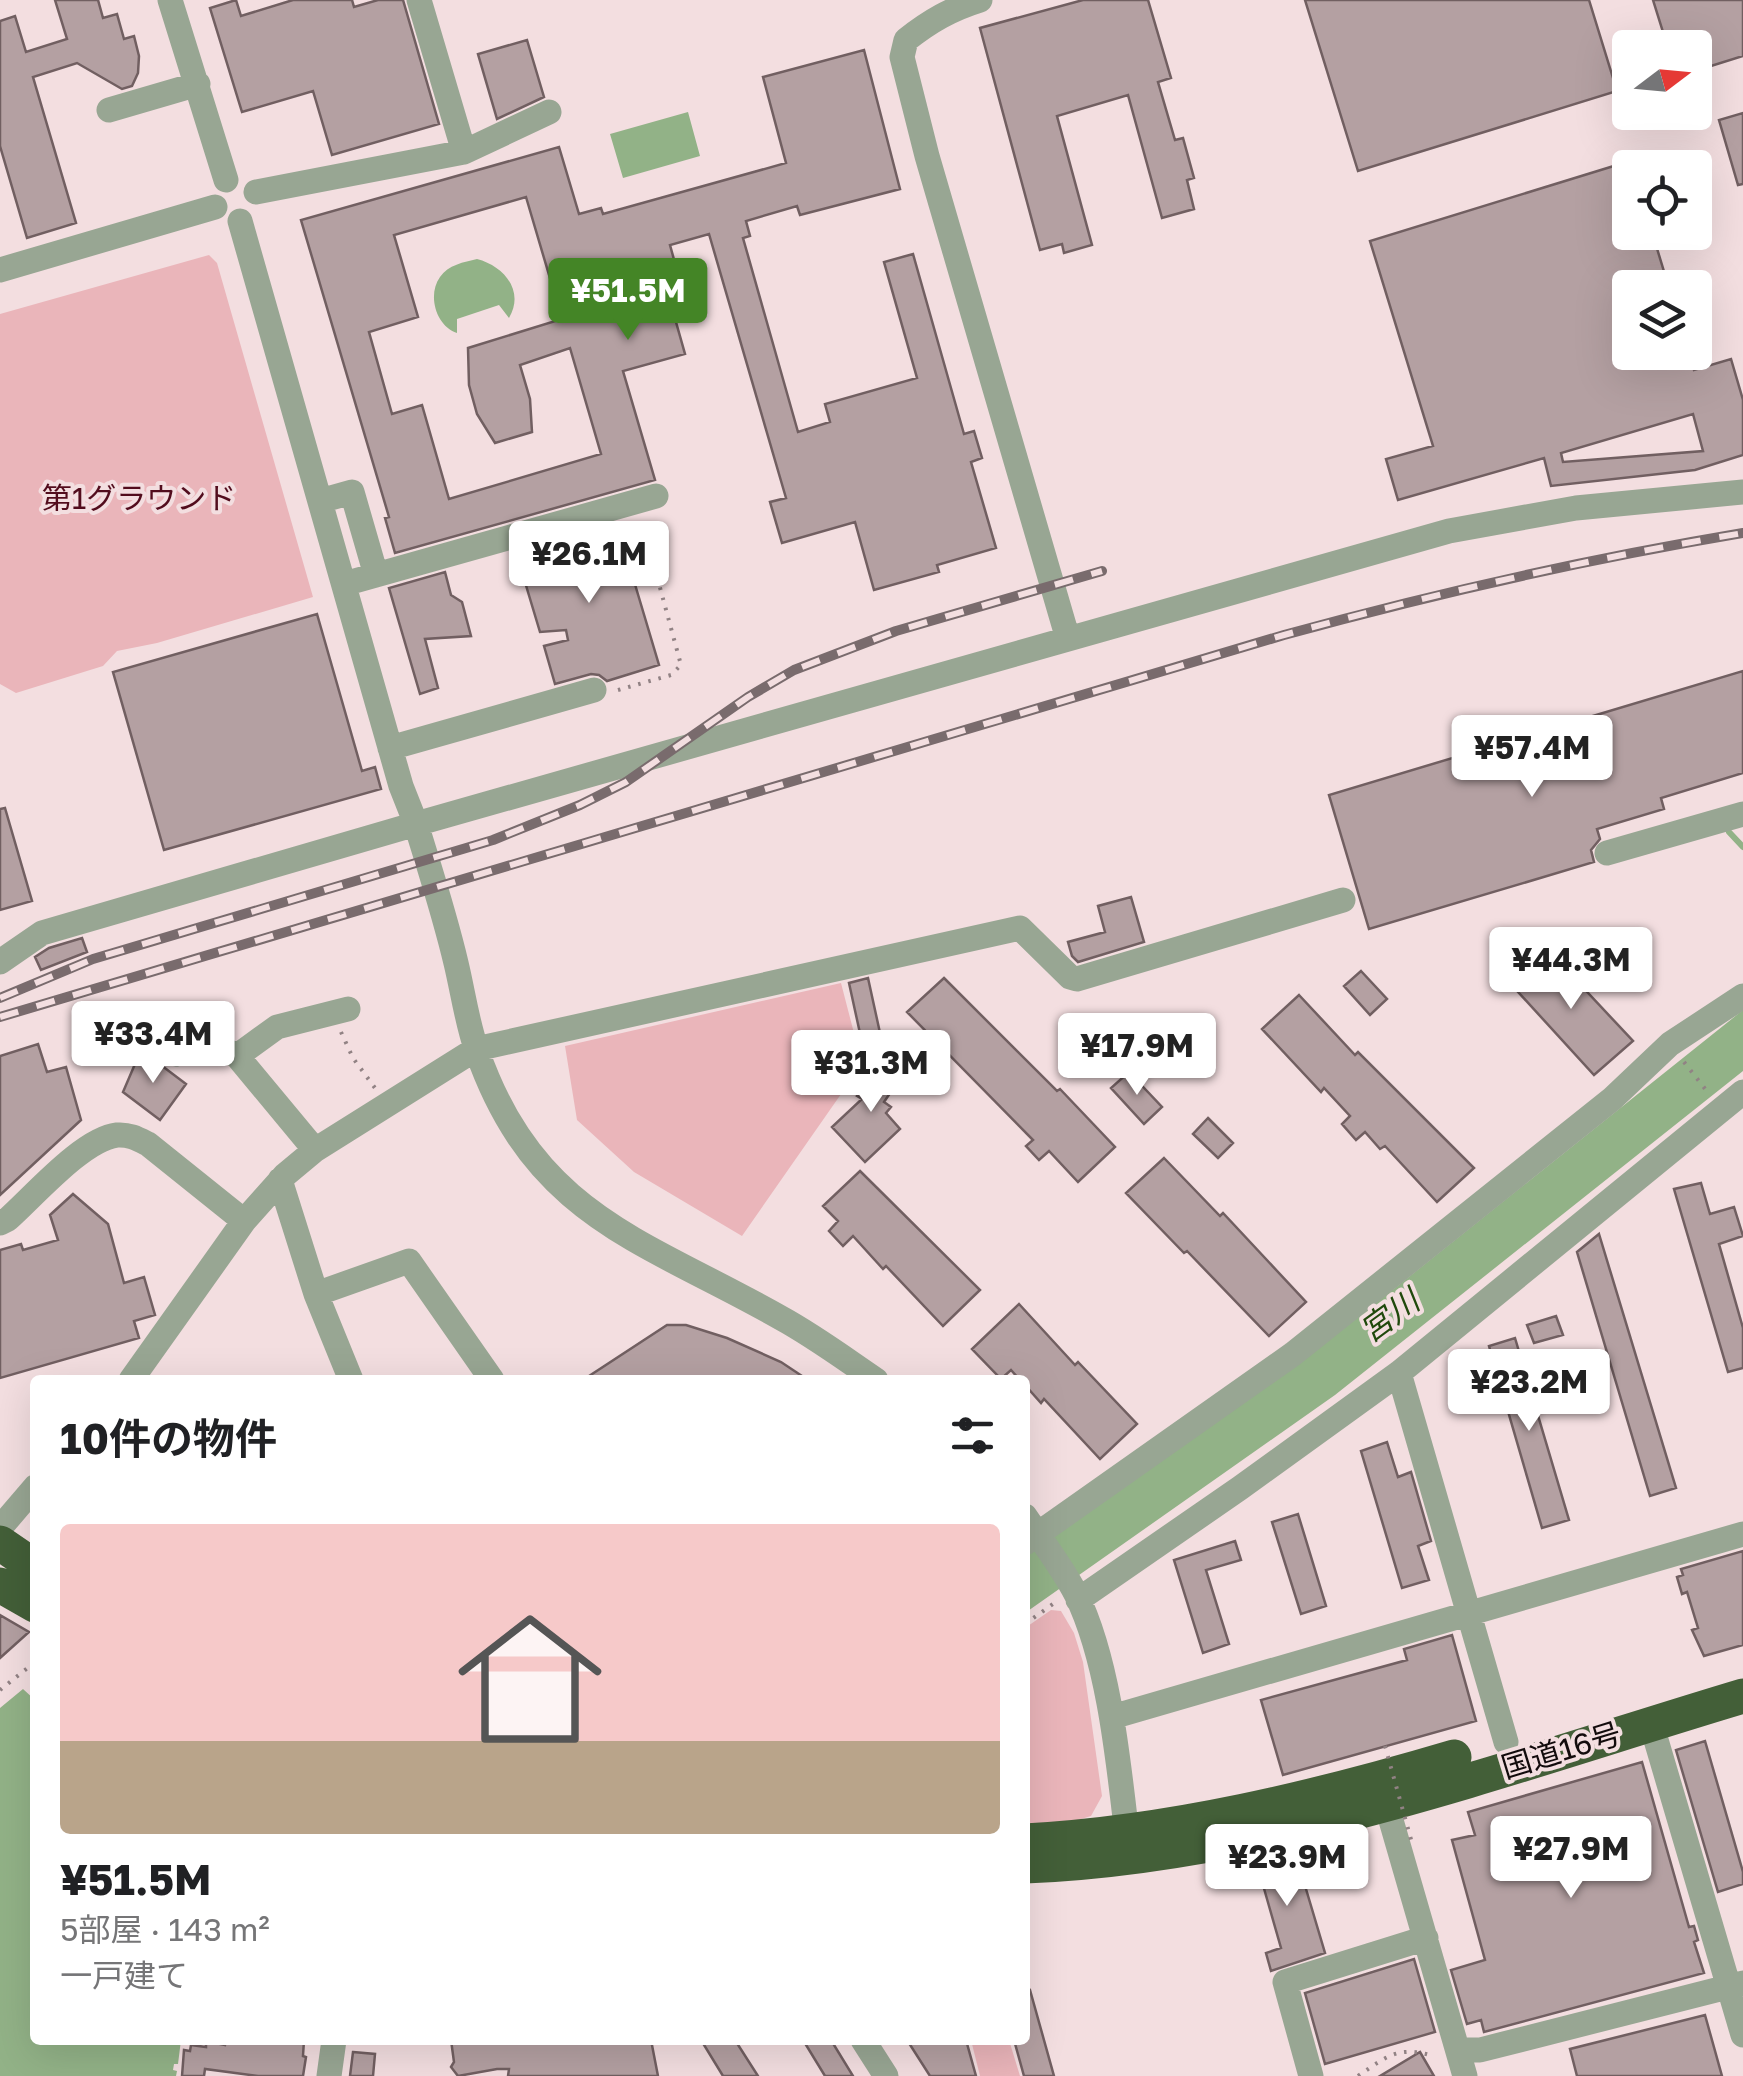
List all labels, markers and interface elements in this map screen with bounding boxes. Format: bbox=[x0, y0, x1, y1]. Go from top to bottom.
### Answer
north arrow bbox=[1612, 30, 1712, 130]
map controls bbox=[1612, 30, 1712, 370]
button: locate bbox=[1612, 150, 1712, 250]
pin: ¥51.5M bbox=[547, 258, 709, 343]
button: layers bbox=[1612, 270, 1712, 370]
text: ¥51.5M bbox=[570, 271, 686, 309]
park label: 第1グラウンド bbox=[42, 480, 236, 516]
pin: ¥26.1M bbox=[508, 521, 670, 606]
text: ¥26.1M bbox=[531, 534, 647, 572]
pin: ¥57.4M bbox=[1451, 715, 1613, 800]
text: ¥57.4M bbox=[1474, 728, 1590, 766]
pin: ¥44.3M bbox=[1490, 927, 1652, 1012]
text: ¥44.3M bbox=[1511, 940, 1631, 978]
pin: ¥33.4M bbox=[72, 1001, 234, 1086]
pin: ¥17.9M bbox=[1056, 1013, 1218, 1098]
text: ¥33.4M bbox=[94, 1014, 212, 1052]
text: ¥17.9M bbox=[1080, 1026, 1194, 1064]
pin: ¥31.3M bbox=[790, 1030, 952, 1115]
text: ¥31.3M bbox=[813, 1043, 929, 1081]
water label: 宮川 bbox=[1352, 1279, 1428, 1349]
pin: ¥23.2M bbox=[1448, 1349, 1610, 1434]
text: ¥23.2M bbox=[1470, 1362, 1588, 1400]
icon: filters bbox=[945, 1408, 1000, 1463]
text: 10件の物件 bbox=[60, 1413, 277, 1463]
icon: home bbox=[440, 1589, 620, 1769]
street label: 国道16号 bbox=[1497, 1715, 1625, 1785]
pin: ¥27.9M bbox=[1490, 1816, 1652, 1901]
pin: ¥23.9M bbox=[1206, 1824, 1368, 1909]
text: ¥27.9M bbox=[1512, 1829, 1630, 1867]
text: ¥23.9M bbox=[1227, 1837, 1347, 1875]
text: ¥51.5M bbox=[60, 1854, 211, 1904]
text: 5部屋 · 143 m² bbox=[60, 1910, 270, 1948]
text: 一戸建て bbox=[60, 1956, 188, 1994]

